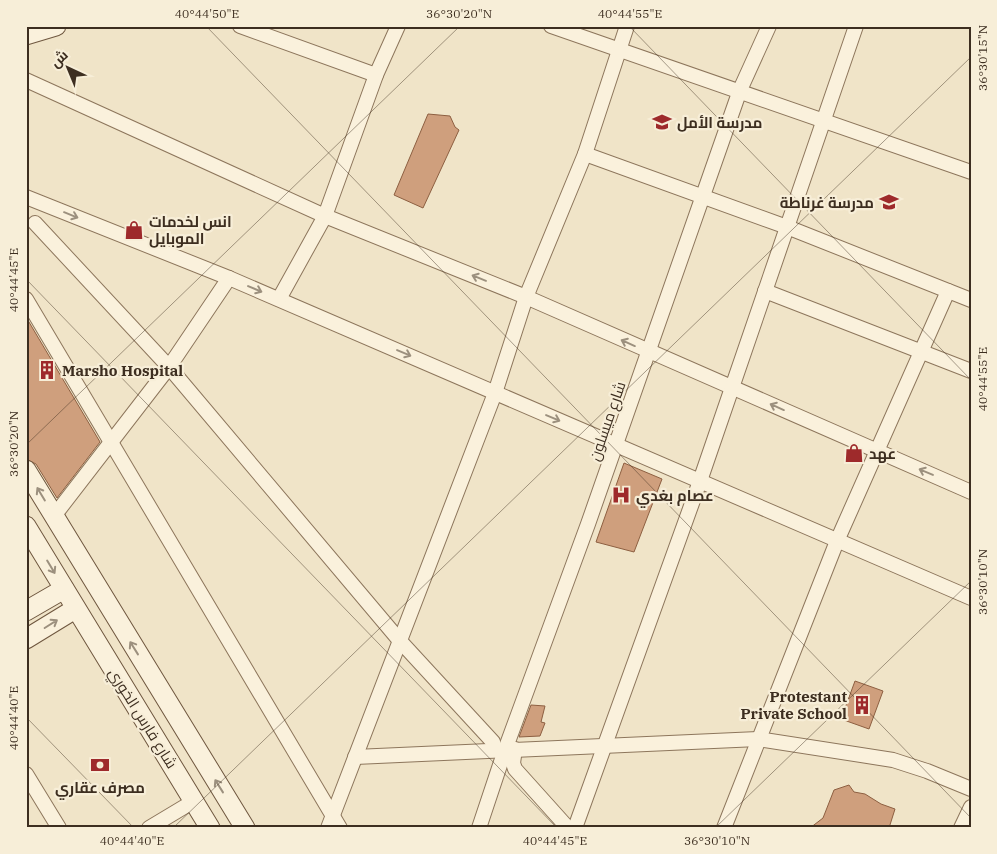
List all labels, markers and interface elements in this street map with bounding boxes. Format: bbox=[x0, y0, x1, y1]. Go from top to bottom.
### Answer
text: 40°44'50"E bbox=[175, 6, 239, 21]
text: 36°30'20"N bbox=[426, 6, 492, 21]
text: 40°44'55"E bbox=[598, 6, 662, 21]
text: 36°30'15"N bbox=[975, 25, 990, 91]
north arrow bbox=[42, 42, 92, 92]
text: ش bbox=[46, 46, 72, 71]
school or university icon: مدرسة الأمل bbox=[651, 111, 673, 133]
place label: مدرسة الأمل bbox=[677, 113, 762, 132]
school or university icon: مدرسة غرناطة bbox=[878, 191, 900, 213]
place label: مدرسة غرناطة bbox=[780, 193, 874, 212]
one-way arrow bbox=[64, 212, 79, 221]
place label: انس لخدمات الموبايل bbox=[149, 212, 232, 248]
shop icon: انس لخدمات الموبايل bbox=[123, 219, 145, 241]
text: 40°44'45"E bbox=[6, 248, 21, 312]
one-way arrow bbox=[472, 273, 487, 283]
one-way arrow bbox=[247, 284, 262, 294]
one-way arrow bbox=[621, 337, 636, 347]
text: 40°44'55"E bbox=[975, 347, 990, 411]
one-way arrow bbox=[396, 349, 411, 359]
building icon: Marsho Hospital bbox=[36, 359, 58, 381]
place label: Marsho Hospital bbox=[62, 361, 183, 380]
street label: شارع ميسلون bbox=[585, 379, 631, 464]
one-way arrow bbox=[770, 402, 785, 412]
text: 36°30'20"N bbox=[6, 411, 21, 477]
one-way arrow bbox=[545, 413, 560, 423]
shop icon: عهد bbox=[843, 442, 865, 464]
place label: عهد bbox=[869, 444, 896, 463]
one-way arrow bbox=[919, 467, 934, 477]
hospital icon: عصام بغدي bbox=[610, 484, 632, 506]
place label: عصام بغدي bbox=[636, 486, 714, 508]
one-way arrow bbox=[35, 487, 45, 501]
text: 36°30'10"N bbox=[975, 549, 990, 615]
one-way arrow bbox=[46, 560, 56, 574]
one-way arrow bbox=[43, 619, 57, 629]
one-way arrow bbox=[129, 641, 139, 655]
street label: شارع فارس الخوري bbox=[102, 664, 182, 773]
text: 40°44'40"E bbox=[6, 686, 21, 750]
place label: Protestant Private School bbox=[740, 687, 847, 723]
building icon: Protestant Private School bbox=[851, 694, 873, 716]
bank icon: مصرف عقاري bbox=[89, 754, 111, 776]
place label: مصرف عقاري bbox=[55, 778, 145, 800]
one-way arrow bbox=[214, 780, 224, 794]
text: 40°44'40"E bbox=[100, 833, 164, 848]
text: 40°44'45"E bbox=[523, 833, 587, 848]
text: 36°30'10"N bbox=[684, 833, 750, 848]

